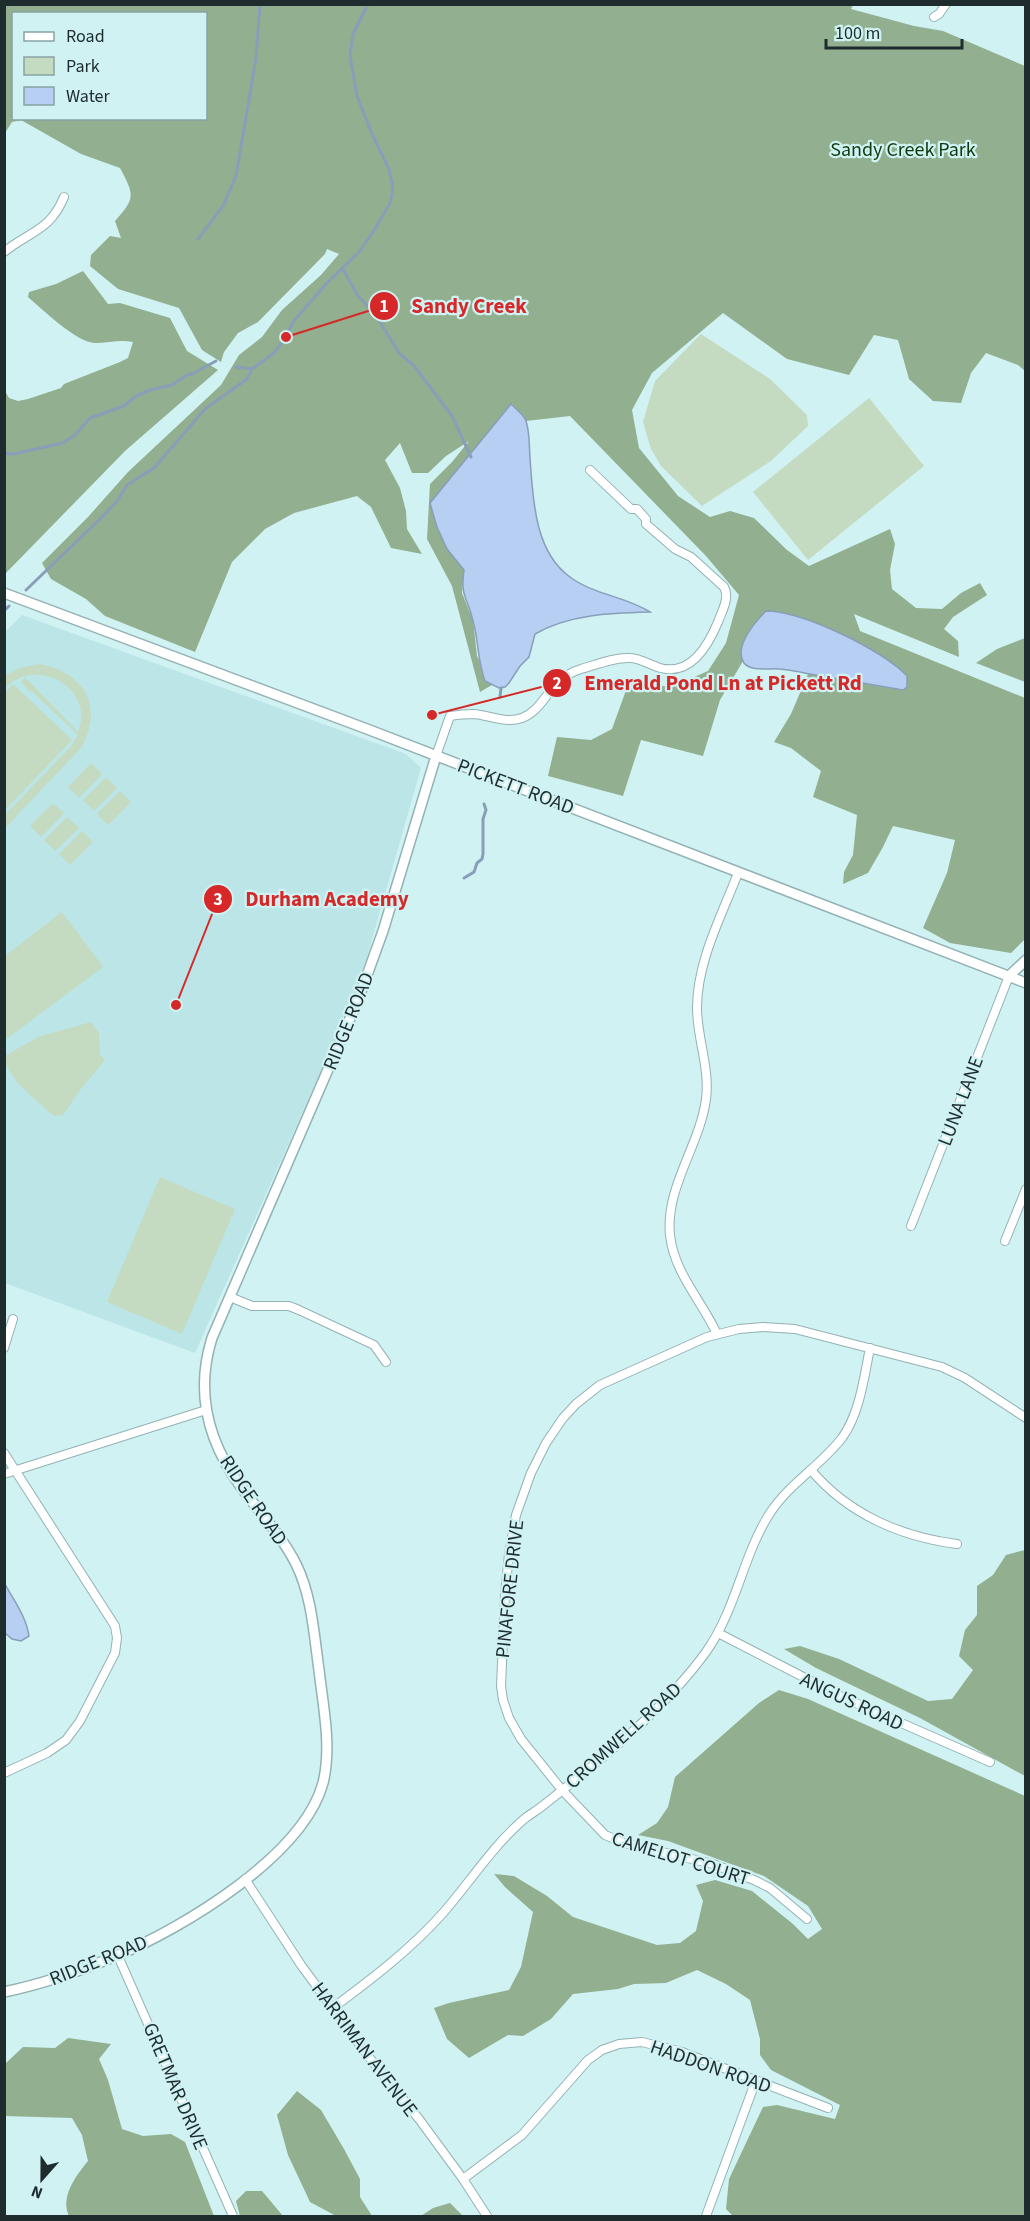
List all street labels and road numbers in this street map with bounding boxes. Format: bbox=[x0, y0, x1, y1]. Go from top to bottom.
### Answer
street label: PICKETT ROAD bbox=[453, 752, 578, 822]
street label: RIDGE ROAD bbox=[317, 968, 381, 1075]
street label: LUNA LANE bbox=[931, 1052, 991, 1150]
street label: RIDGE ROAD bbox=[213, 1450, 294, 1551]
street label: PINAFORE DRIVE bbox=[489, 1518, 531, 1660]
street label: ANGUS ROAD bbox=[795, 1666, 908, 1738]
street label: CROMWELL ROAD bbox=[559, 1676, 688, 1796]
street label: CAMELOT COURT bbox=[608, 1825, 753, 1893]
street label: RIDGE ROAD bbox=[45, 1929, 152, 1993]
street label: HARRIMAN AVENUE bbox=[304, 1976, 424, 2123]
street label: GRETMAR DRIVE bbox=[136, 2019, 214, 2154]
street label: HADDON ROAD bbox=[646, 2033, 775, 2101]

